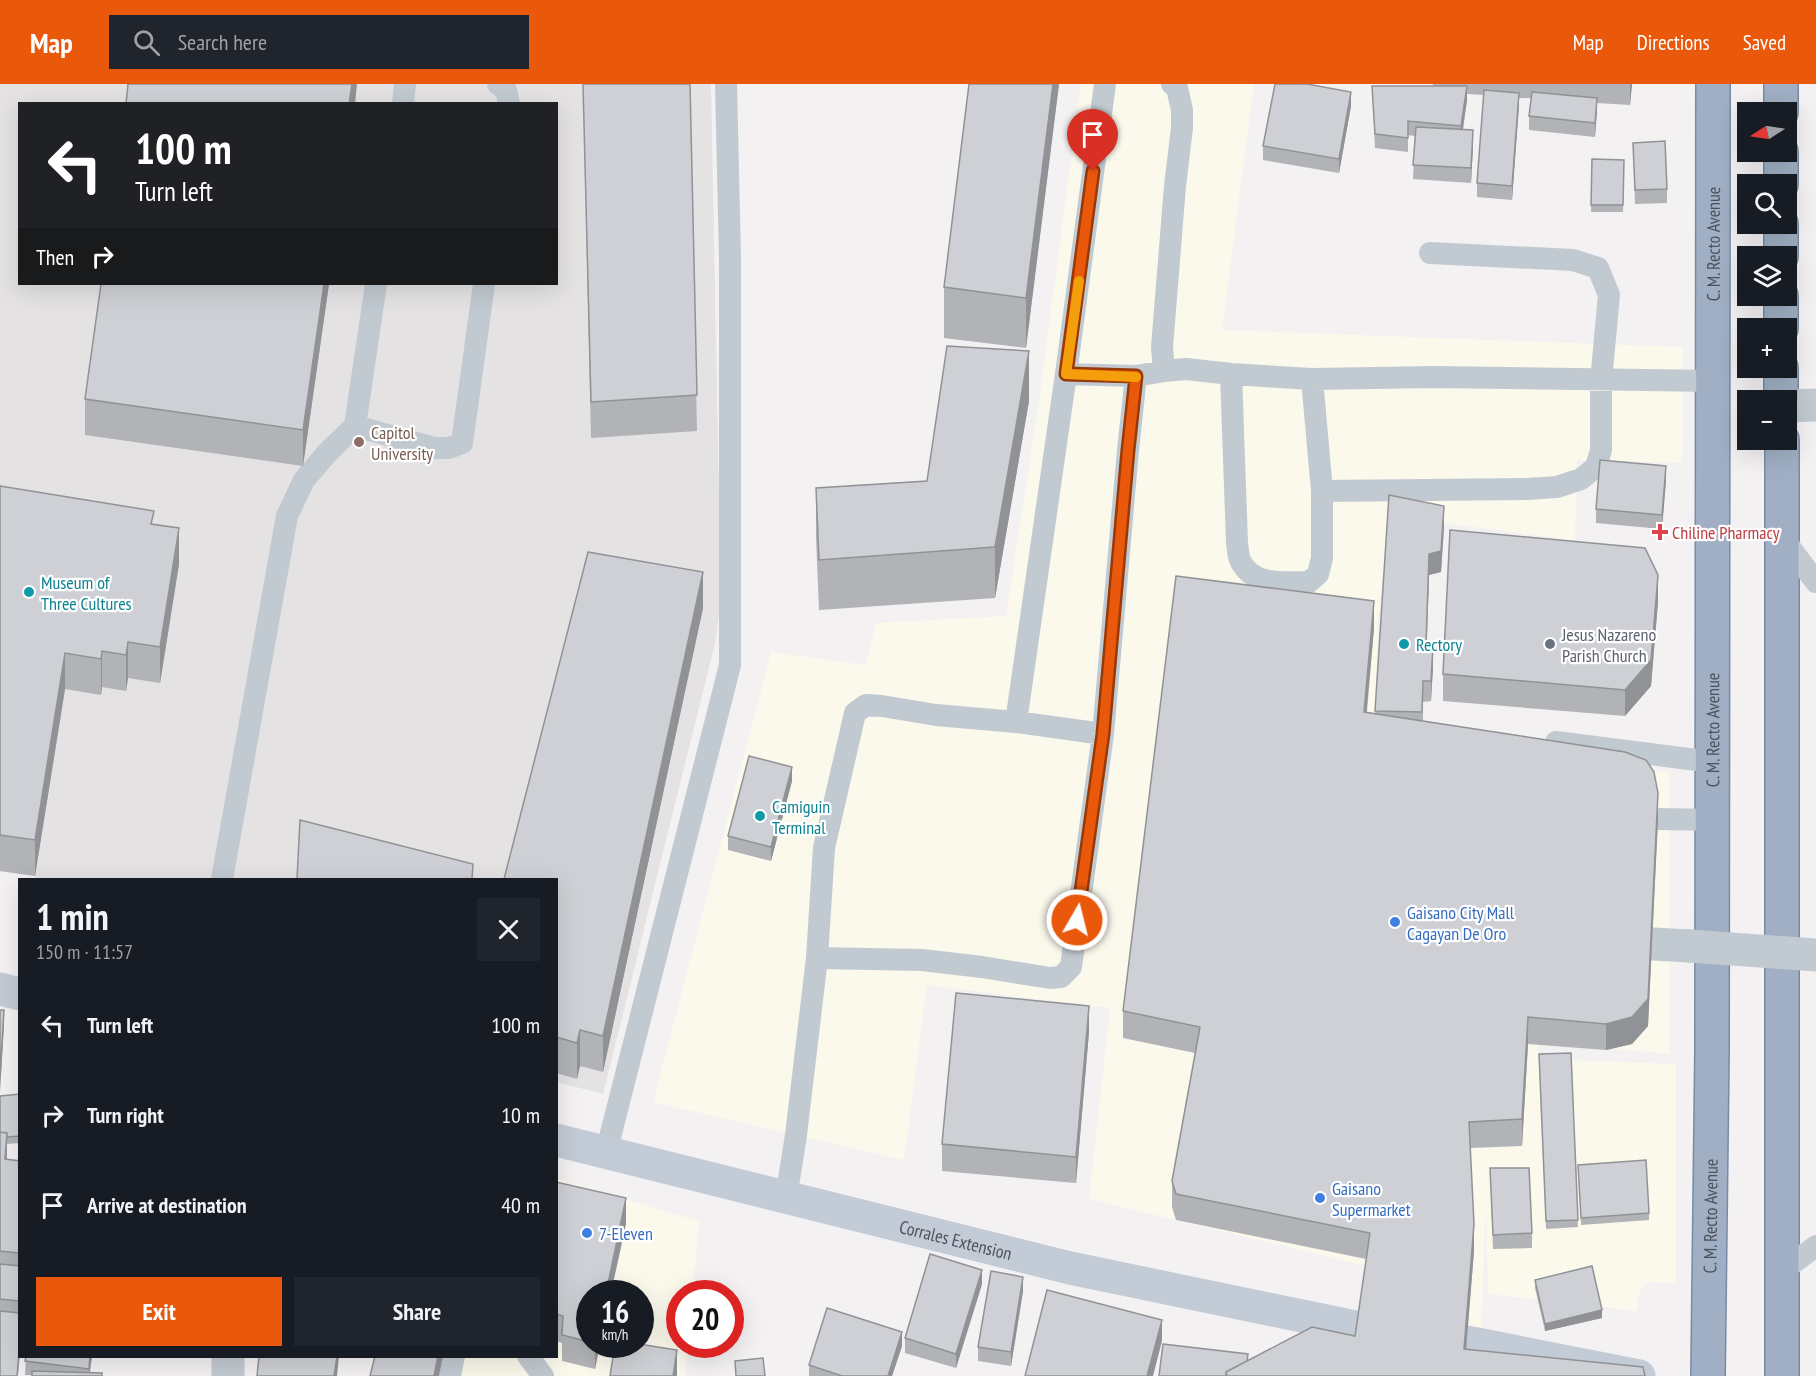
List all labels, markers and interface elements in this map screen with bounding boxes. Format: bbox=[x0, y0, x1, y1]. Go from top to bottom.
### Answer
search box bbox=[109, 15, 529, 69]
text: Map bbox=[30, 24, 73, 61]
icon: search bbox=[130, 26, 163, 59]
text: Search here bbox=[178, 28, 267, 56]
text: Map bbox=[1573, 29, 1604, 56]
text: Directions bbox=[1637, 29, 1710, 56]
text: Saved bbox=[1743, 29, 1786, 56]
north arrow bbox=[1737, 102, 1797, 162]
map controls bbox=[1737, 102, 1797, 450]
pin bbox=[1067, 109, 1118, 171]
icon: arrive bbox=[1076, 118, 1109, 151]
text: 100 m bbox=[135, 121, 232, 176]
icon: left bbox=[36, 126, 114, 204]
text: Turn left bbox=[135, 174, 213, 208]
button: search bbox=[1737, 174, 1797, 234]
street label: C. M. Recto Avenue bbox=[1701, 187, 1724, 301]
icon: right bbox=[86, 240, 119, 273]
text: Then bbox=[36, 243, 74, 271]
button: layers bbox=[1737, 246, 1797, 306]
button: + bbox=[1737, 318, 1797, 378]
button: − bbox=[1737, 390, 1797, 450]
place label: Capitol University bbox=[371, 421, 433, 465]
marker: Capitol University bbox=[352, 435, 366, 449]
place label: Chiline Pharmacy bbox=[1672, 521, 1780, 544]
marker: Chiline Pharmacy bbox=[1653, 525, 1667, 539]
place label: Museum of Three Cultures bbox=[41, 571, 132, 615]
marker: Museum of Three Cultures bbox=[22, 585, 36, 599]
place label: Jesus Nazareno Parish Church bbox=[1561, 623, 1656, 667]
place label: Rectory bbox=[1416, 633, 1462, 656]
marker: Rectory bbox=[1397, 637, 1411, 651]
marker: Jesus Nazareno Parish Church bbox=[1543, 637, 1557, 651]
street label: C. M. Recto Avenue bbox=[1701, 673, 1724, 787]
place label: Camiguin Terminal bbox=[772, 795, 830, 839]
marker: Camiguin Terminal bbox=[753, 809, 767, 823]
position arrow bbox=[1045, 888, 1109, 952]
text: 1 min bbox=[36, 893, 109, 940]
button: close bbox=[477, 898, 540, 961]
place label: Gaisano City Mall Cagayan De Oro bbox=[1407, 901, 1515, 945]
marker: Gaisano City Mall Cagayan De Oro bbox=[1388, 915, 1402, 929]
text: 150 m · 11:57 bbox=[36, 939, 133, 965]
icon: left bbox=[36, 1009, 69, 1042]
text: Turn left bbox=[87, 1011, 153, 1039]
text: 100 m bbox=[491, 1011, 540, 1039]
icon: right bbox=[36, 1099, 69, 1132]
text: Turn right bbox=[87, 1101, 164, 1129]
text: 10 m bbox=[501, 1101, 540, 1129]
street label: C. M. Recto Avenue bbox=[1698, 1159, 1722, 1273]
place label: Gaisano Supermarket bbox=[1332, 1177, 1411, 1221]
icon: arrive bbox=[36, 1189, 69, 1222]
text: Arrive at destination bbox=[87, 1191, 247, 1219]
text: 40 m bbox=[501, 1191, 540, 1219]
marker: Gaisano Supermarket bbox=[1313, 1191, 1327, 1205]
street label: Corrales Extension bbox=[897, 1214, 1014, 1265]
place label: 7-Eleven bbox=[599, 1222, 653, 1245]
marker: 7-Eleven bbox=[580, 1226, 594, 1240]
button: Exit bbox=[36, 1277, 282, 1346]
button: Share bbox=[294, 1277, 540, 1346]
speed limit sign: 20 bbox=[666, 1280, 744, 1358]
text: 16 bbox=[601, 1292, 629, 1331]
text: km/h bbox=[602, 1325, 628, 1344]

